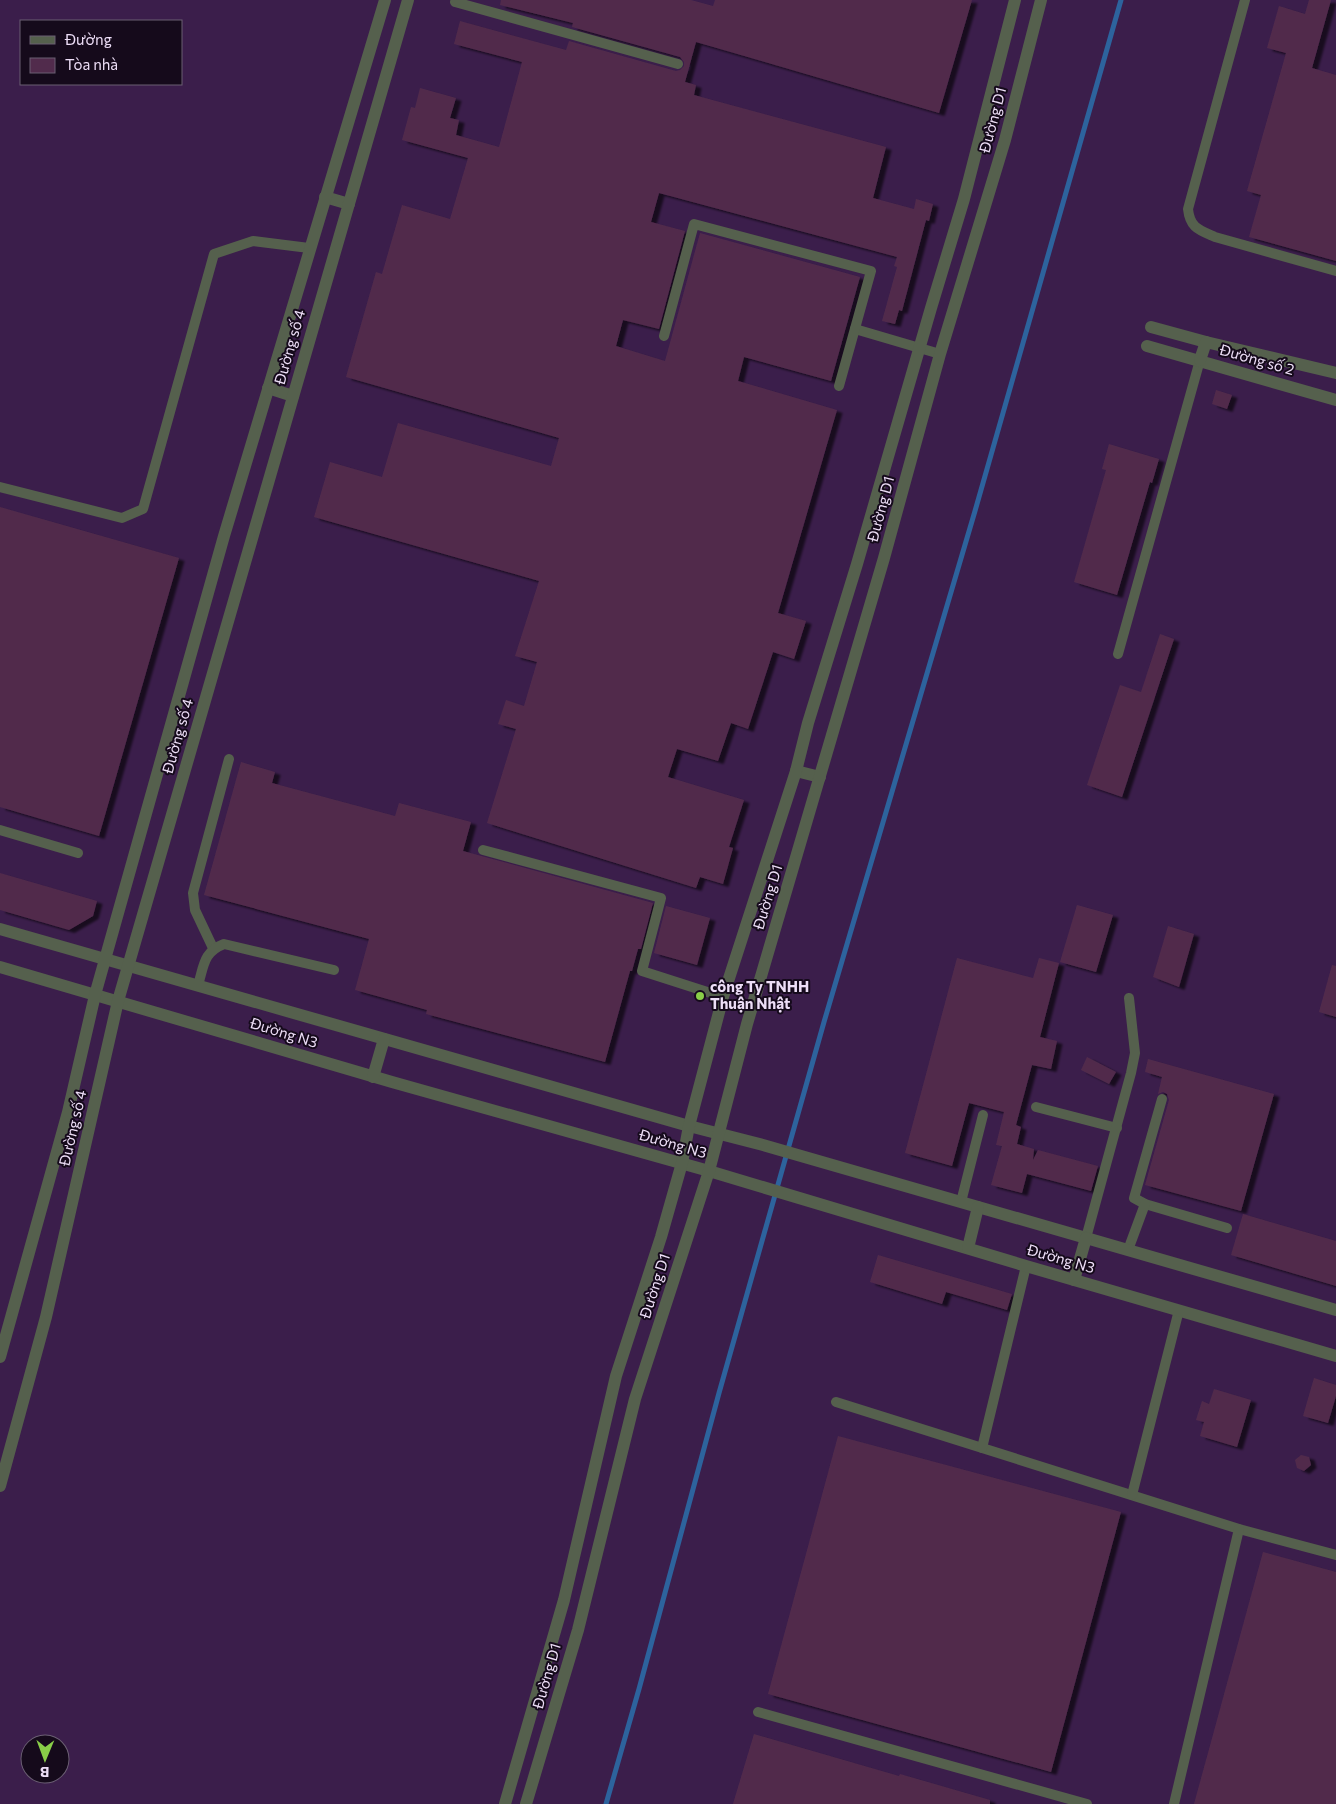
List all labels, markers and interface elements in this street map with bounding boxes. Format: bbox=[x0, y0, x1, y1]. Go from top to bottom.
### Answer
legend bbox=[20, 20, 182, 85]
text: Đường bbox=[64, 30, 112, 48]
text: Tòa nhà bbox=[65, 55, 118, 73]
street label: Đường D1 bbox=[974, 85, 1009, 155]
street label: Đường số 4 bbox=[269, 307, 308, 387]
street label: Đường số 2 bbox=[1217, 340, 1297, 378]
street label: Đường D1 bbox=[862, 474, 897, 544]
street label: Đường số 4 bbox=[157, 696, 196, 776]
street label: Đường D1 bbox=[748, 862, 785, 932]
place label: công Ty TNHH Thuận Nhật bbox=[710, 977, 809, 1013]
marker: công Ty TNHH Thuận Nhật bbox=[694, 990, 706, 1002]
street label: Đường N3 bbox=[247, 1013, 320, 1051]
street label: Đường số 4 bbox=[54, 1088, 89, 1168]
street label: Đường N3 bbox=[636, 1125, 709, 1161]
street label: Đường N3 bbox=[1024, 1240, 1097, 1276]
street label: Đường D1 bbox=[635, 1251, 673, 1321]
street label: Đường D1 bbox=[528, 1641, 564, 1711]
north arrow bbox=[20, 1734, 70, 1784]
text: B bbox=[40, 1764, 50, 1781]

